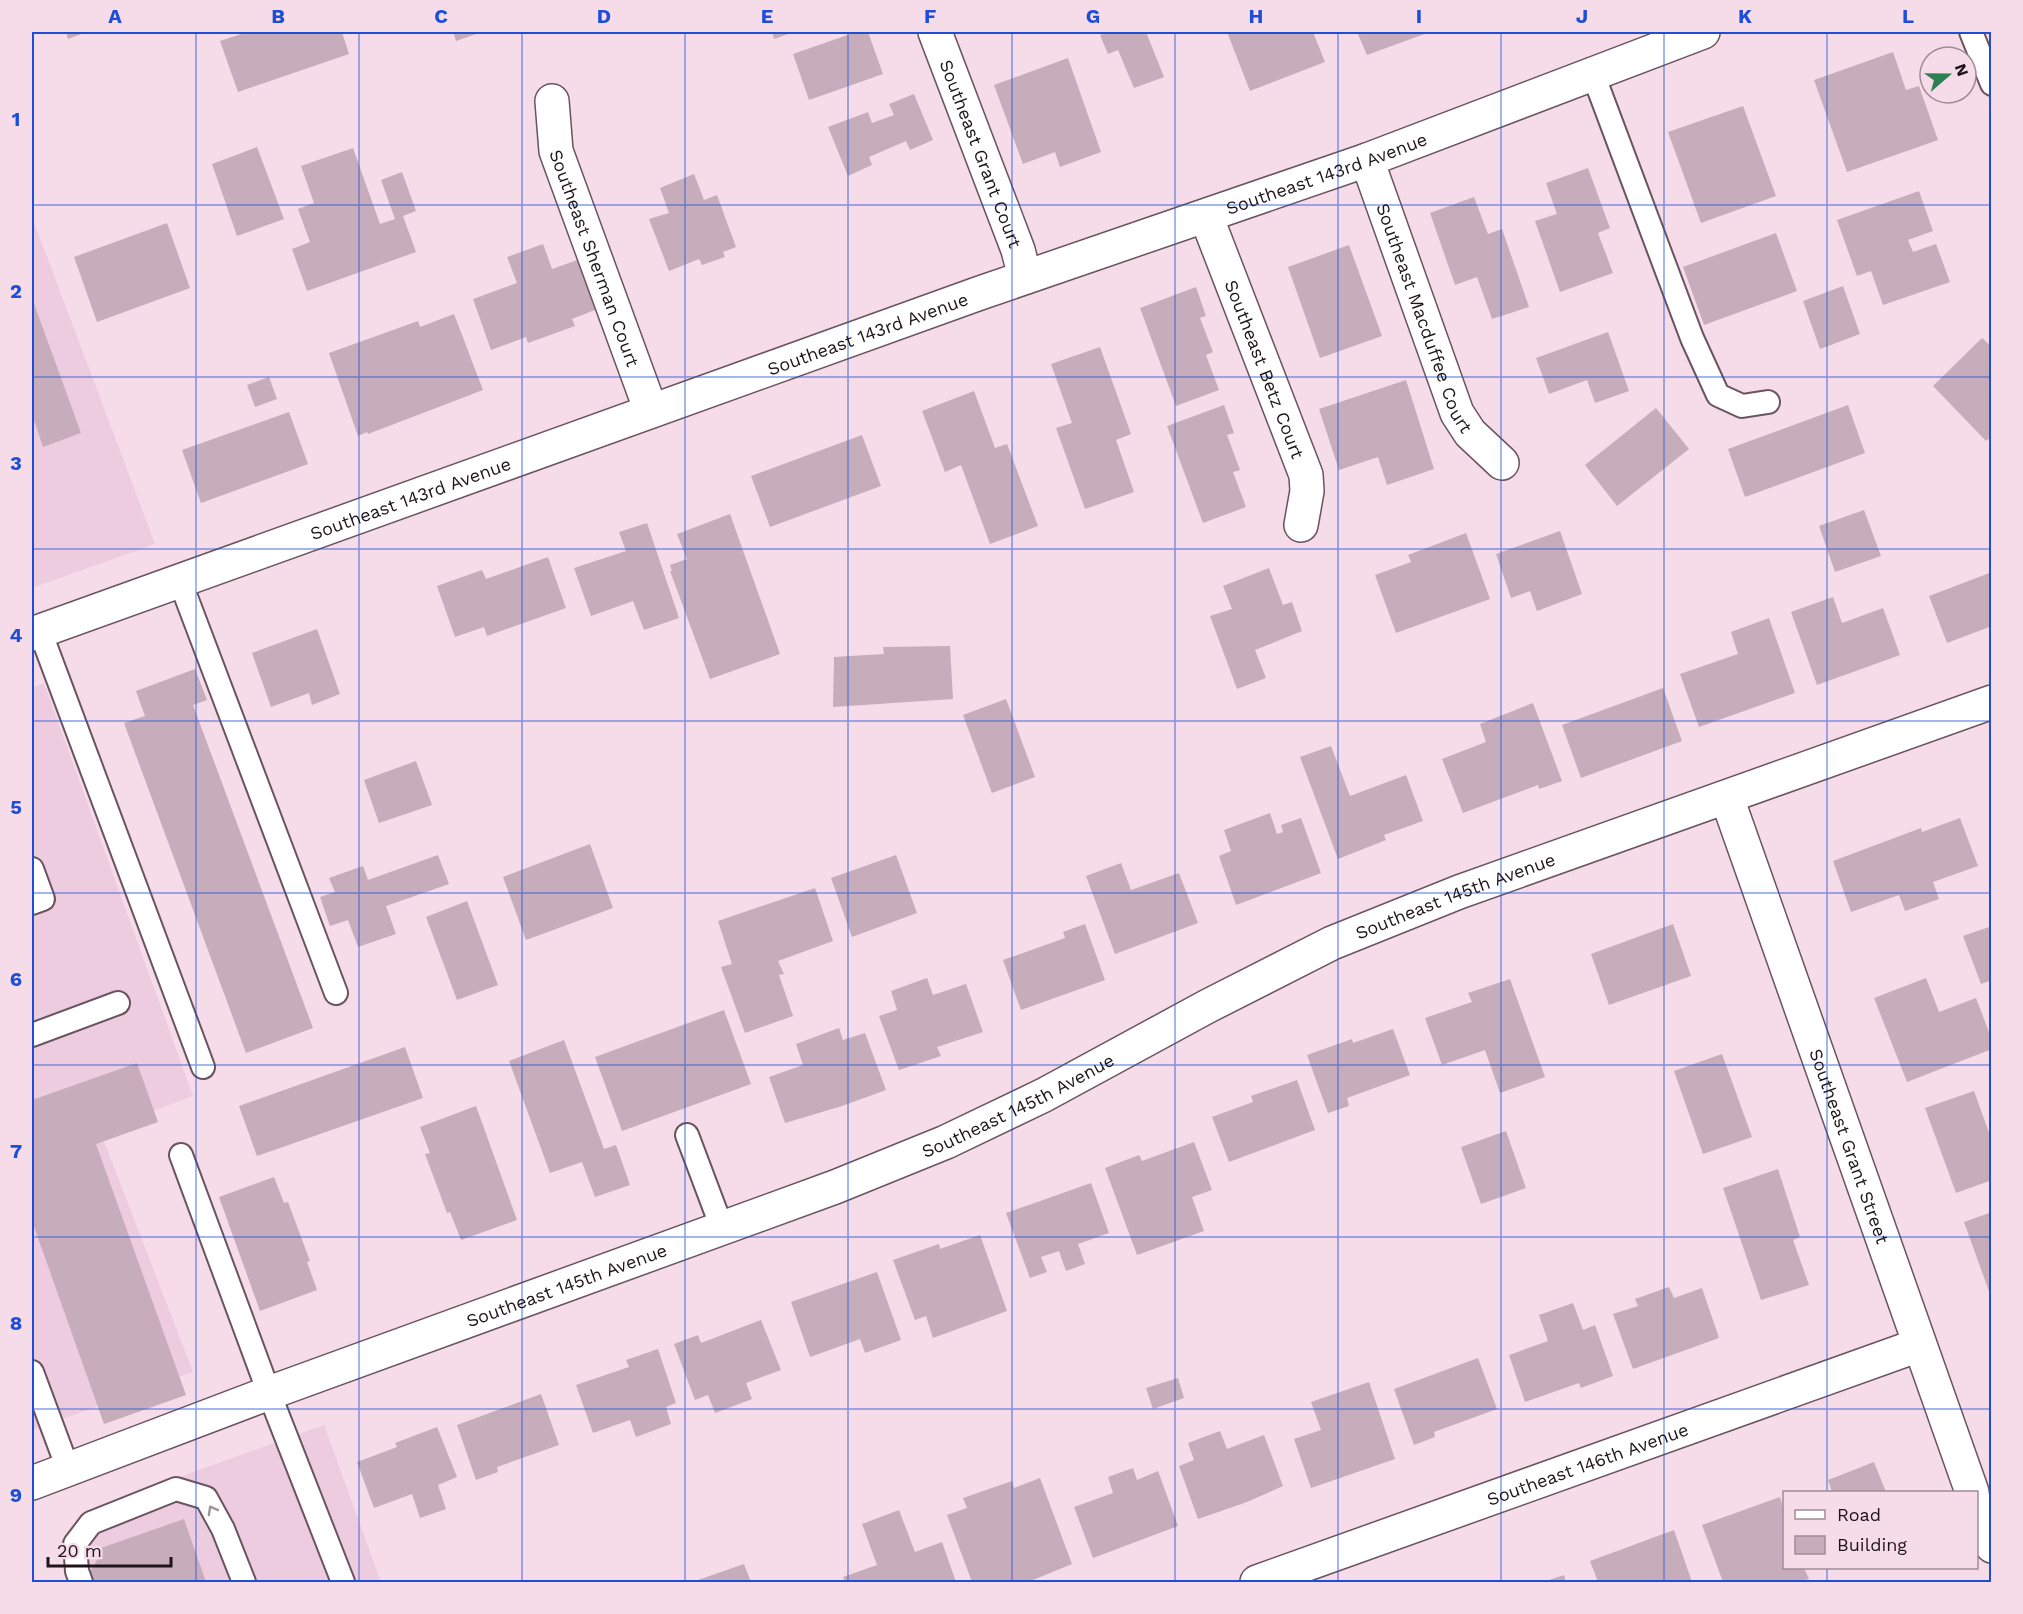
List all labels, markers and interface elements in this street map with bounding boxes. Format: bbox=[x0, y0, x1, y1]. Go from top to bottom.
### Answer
text: A bbox=[108, 4, 122, 28]
text: B bbox=[271, 4, 285, 28]
text: C bbox=[434, 4, 448, 28]
text: D bbox=[597, 4, 611, 28]
text: E bbox=[761, 4, 773, 28]
text: F bbox=[924, 4, 936, 28]
text: G bbox=[1086, 4, 1100, 28]
text: H bbox=[1249, 4, 1263, 28]
text: I bbox=[1416, 4, 1422, 28]
text: J bbox=[1576, 4, 1588, 28]
text: K bbox=[1738, 4, 1752, 28]
text: L bbox=[1902, 4, 1914, 28]
north arrow bbox=[1918, 45, 1978, 105]
street label: Southeast Grant Court bbox=[936, 56, 1027, 251]
text: N bbox=[1951, 61, 1973, 79]
text: 1 bbox=[12, 107, 20, 131]
street label: Southeast 143rd Avenue bbox=[1223, 128, 1430, 218]
street label: Southeast Sherman Court bbox=[546, 146, 645, 370]
street label: Southeast Macduffee Court bbox=[1373, 200, 1478, 437]
street label: Southeast Betz Court bbox=[1221, 277, 1309, 462]
text: 2 bbox=[10, 279, 22, 303]
street label: Southeast 143rd Avenue bbox=[764, 288, 971, 379]
text: 3 bbox=[10, 451, 22, 475]
street label: Southeast 143rd Avenue bbox=[307, 452, 513, 544]
text: 4 bbox=[10, 623, 23, 647]
text: 5 bbox=[10, 795, 22, 819]
street label: Southeast 145th Avenue bbox=[1352, 848, 1558, 943]
text: 6 bbox=[10, 967, 22, 991]
street label: Southeast Grant Street bbox=[1806, 1046, 1894, 1247]
street label: Southeast 145th Avenue bbox=[918, 1049, 1117, 1161]
text: 7 bbox=[10, 1139, 22, 1163]
street label: Southeast 145th Avenue bbox=[463, 1239, 670, 1331]
text: 8 bbox=[10, 1311, 22, 1335]
street label: Southeast 146th Avenue bbox=[1484, 1418, 1691, 1509]
text: 9 bbox=[10, 1483, 22, 1507]
legend bbox=[1783, 1491, 1978, 1569]
text: Road bbox=[1837, 1504, 1881, 1525]
one-way arrow bbox=[208, 1506, 219, 1516]
scale bar bbox=[48, 1530, 171, 1568]
text: Building bbox=[1837, 1534, 1907, 1555]
text: 20 m bbox=[57, 1540, 102, 1561]

